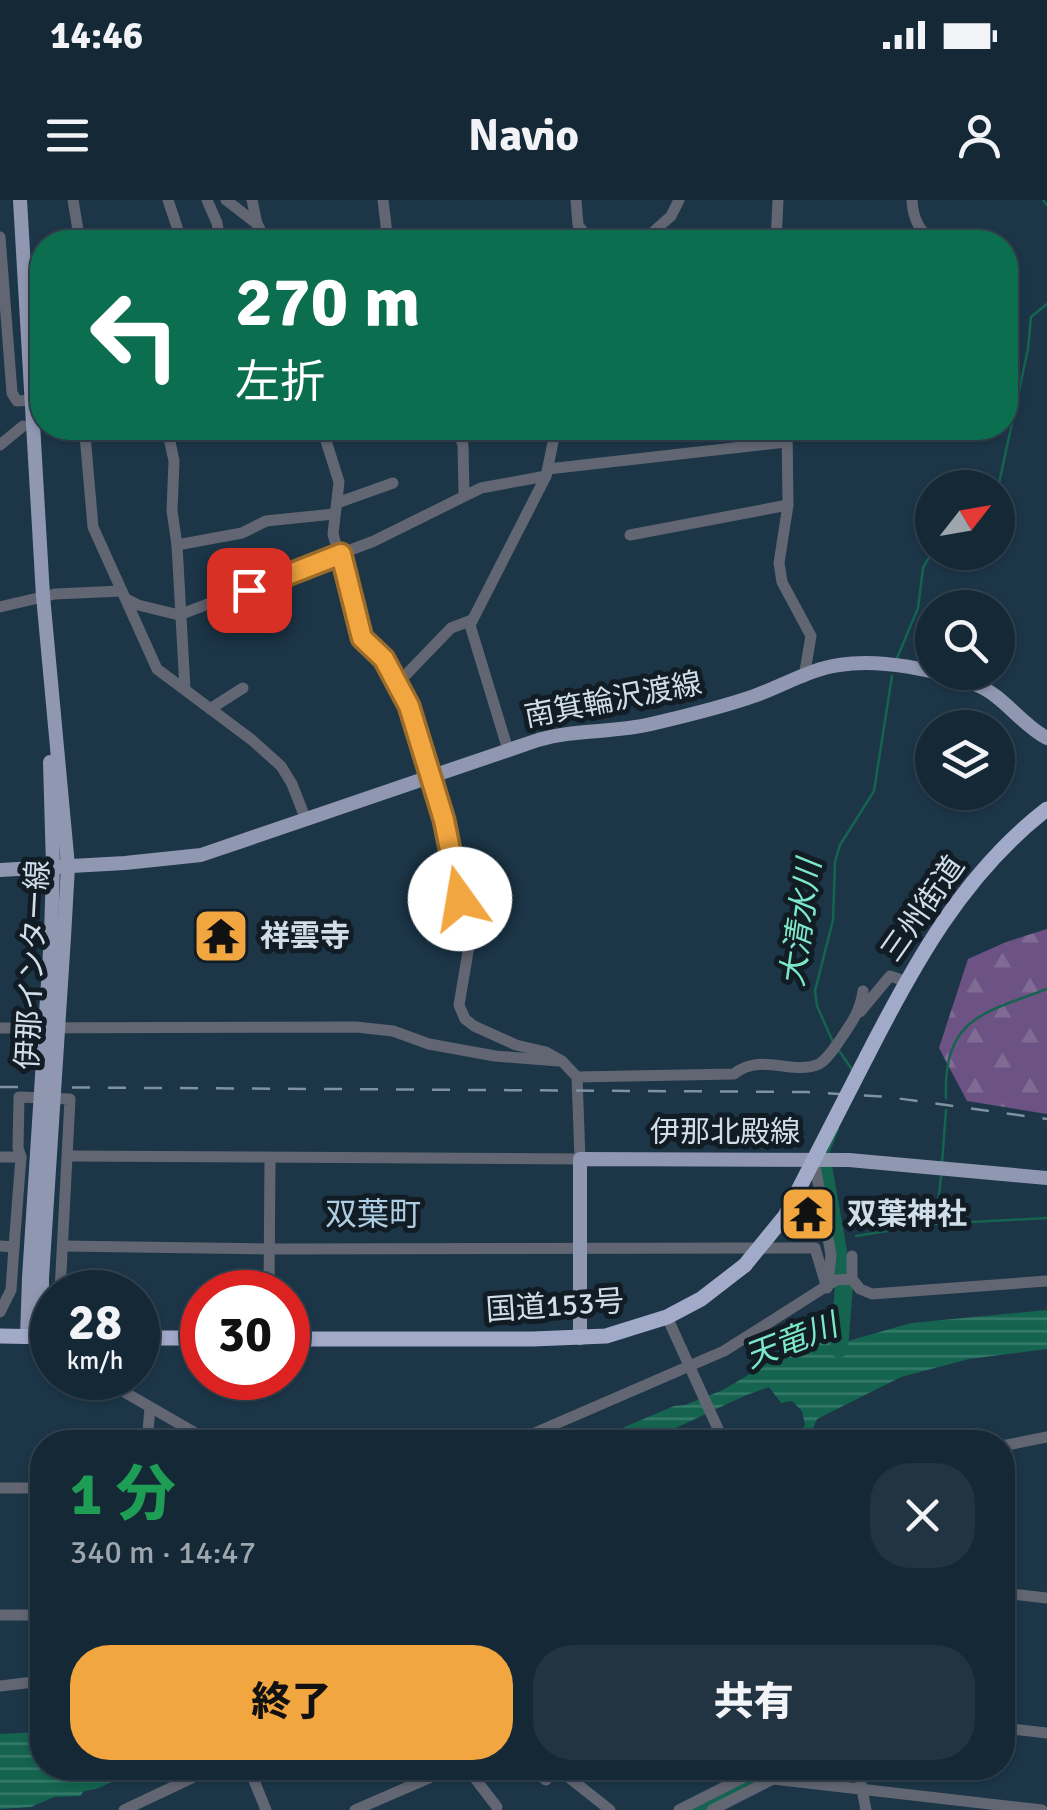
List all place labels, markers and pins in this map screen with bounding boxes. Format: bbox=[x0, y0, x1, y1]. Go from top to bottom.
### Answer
pin bbox=[207, 548, 292, 633]
temple icon: 祥雲寺 bbox=[191, 906, 251, 966]
place label: 祥雲寺 bbox=[260, 918, 350, 955]
temple icon: 双葉神社 bbox=[778, 1184, 838, 1244]
place label: 双葉神社 bbox=[847, 1196, 967, 1233]

